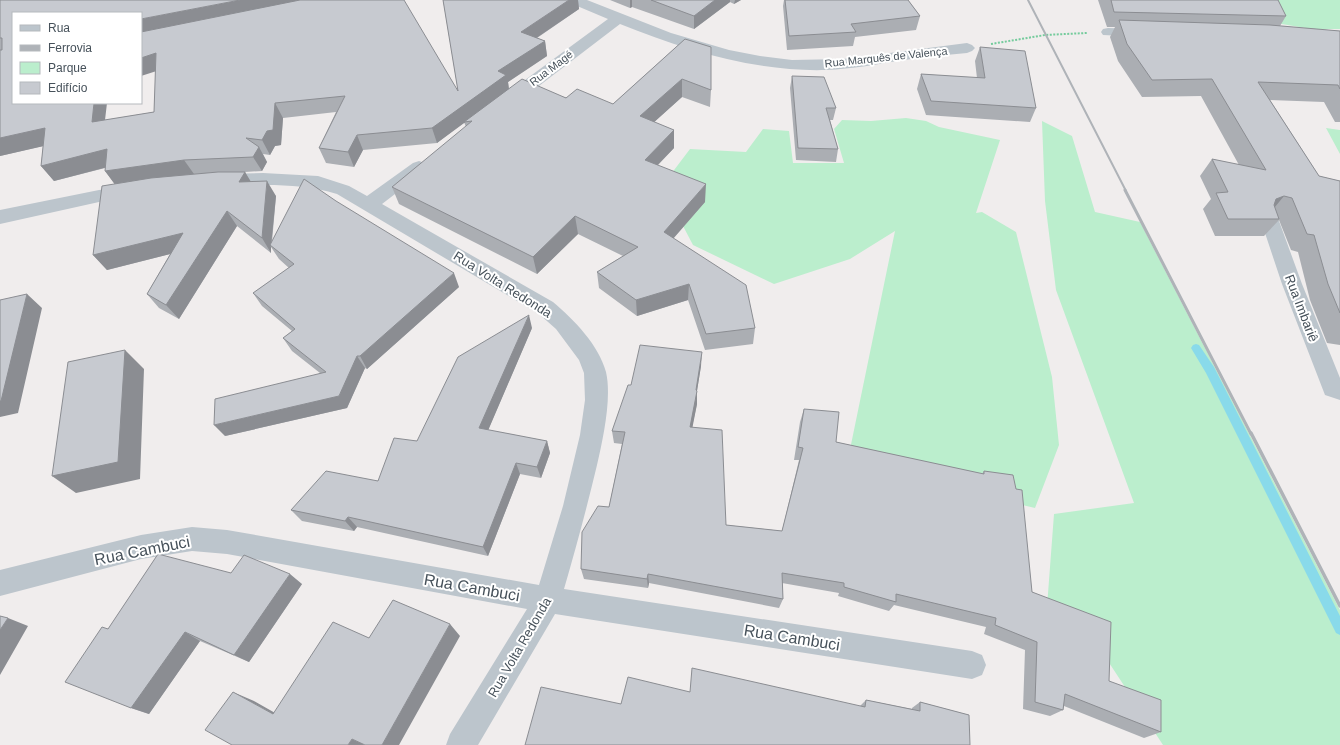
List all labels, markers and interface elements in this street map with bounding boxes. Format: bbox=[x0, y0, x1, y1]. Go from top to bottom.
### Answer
legend bbox=[12, 12, 142, 104]
text: Rua bbox=[48, 21, 70, 35]
text: Ferrovia bbox=[48, 41, 92, 55]
street label: Rua Marquês de Valença bbox=[824, 44, 949, 69]
street label: Rua Magé bbox=[527, 48, 575, 88]
text: Parque bbox=[48, 61, 87, 75]
text: Edifício bbox=[48, 81, 88, 95]
street label: Rua Volta Redonda bbox=[451, 248, 555, 321]
street label: Rua Imbariê bbox=[1282, 272, 1321, 344]
street label: Rua Cambuci bbox=[93, 533, 191, 568]
street label: Rua Cambuci bbox=[423, 571, 521, 604]
street label: Rua Volta Redonda bbox=[485, 594, 554, 700]
street label: Rua Cambuci bbox=[743, 622, 841, 653]

